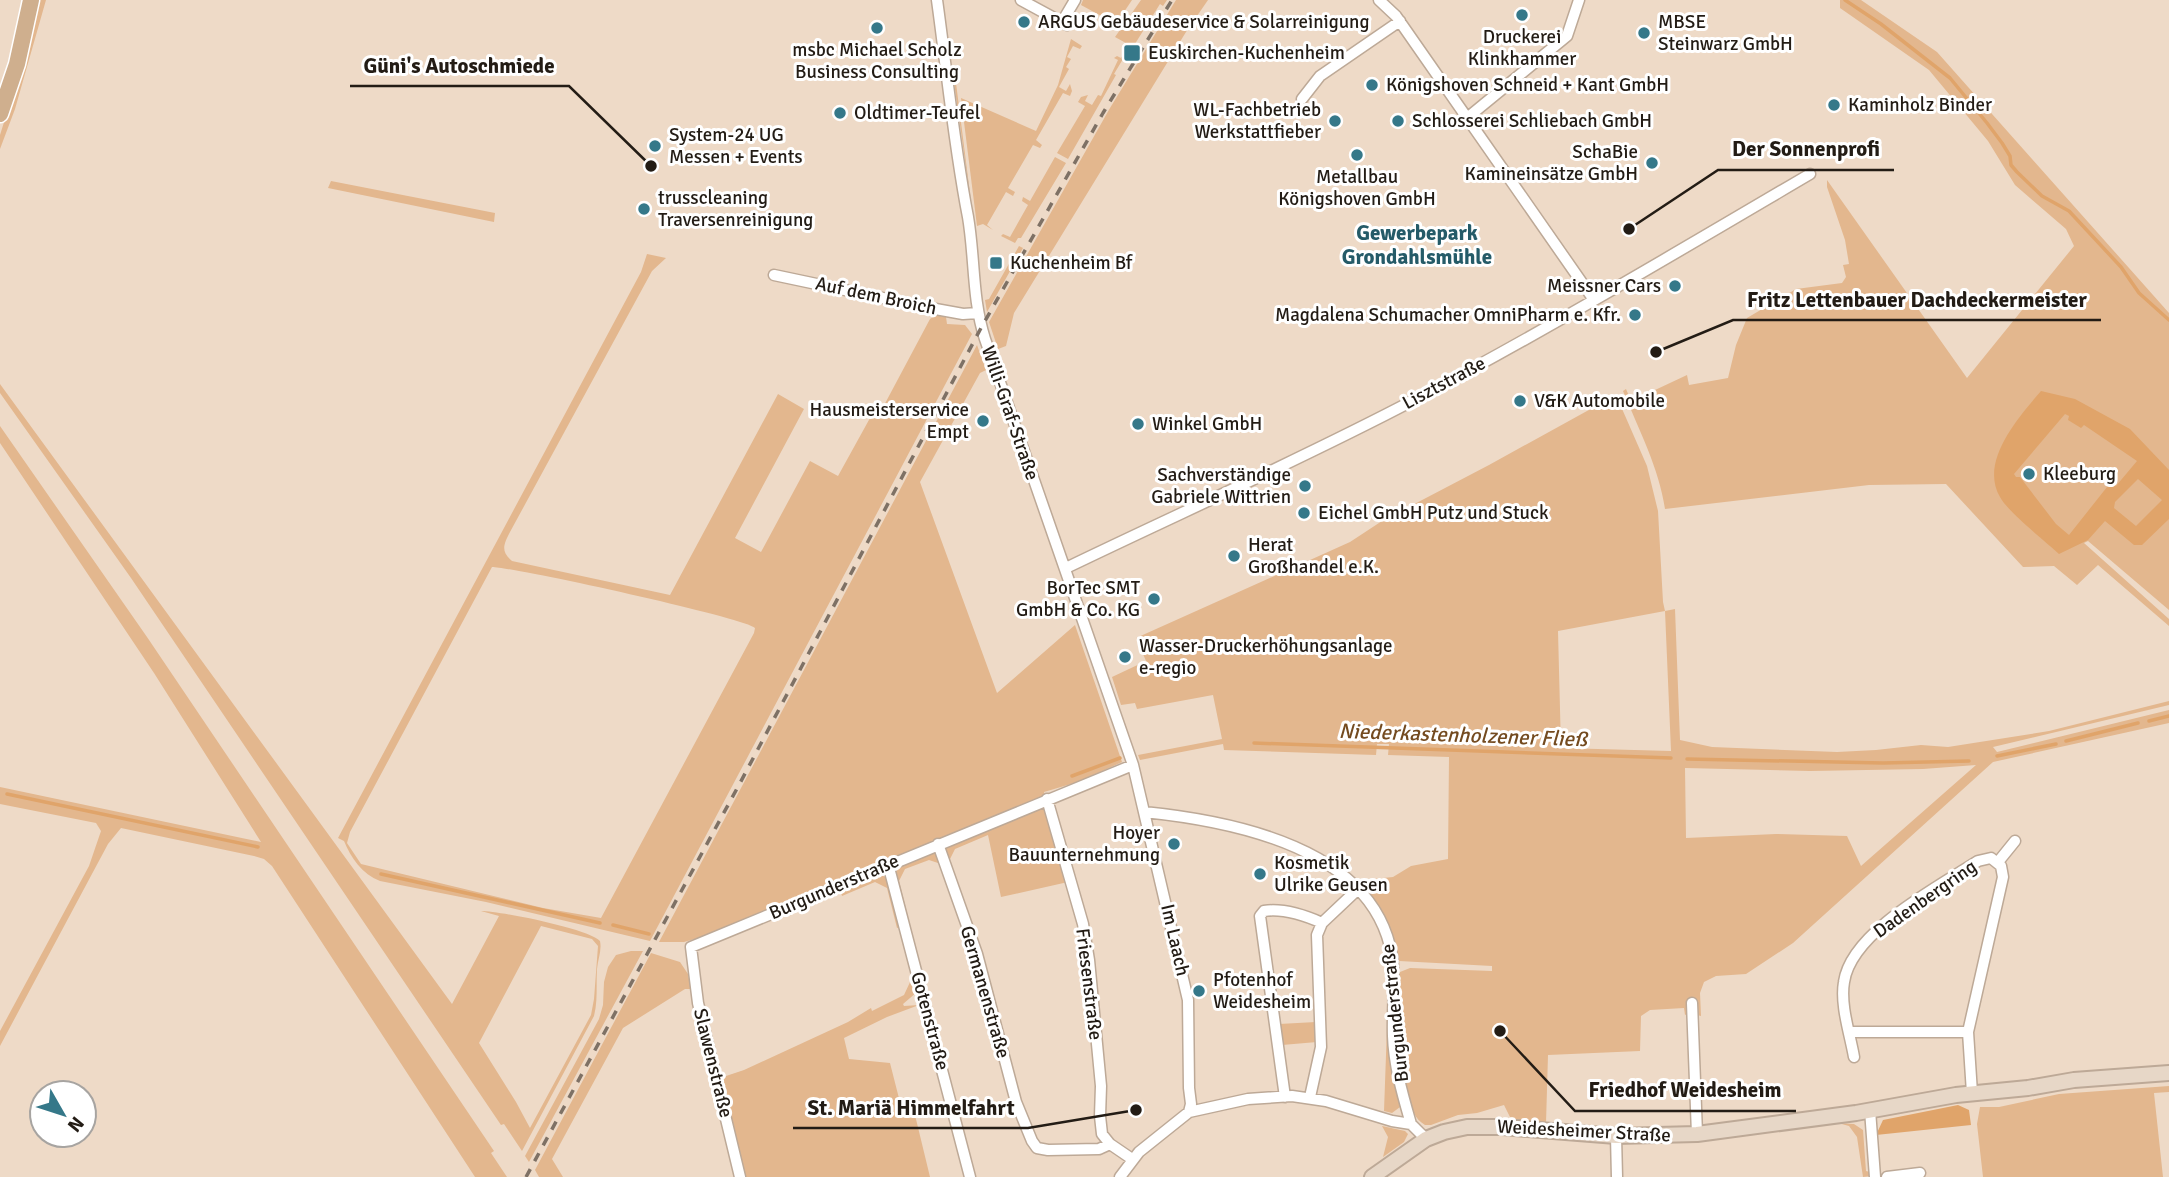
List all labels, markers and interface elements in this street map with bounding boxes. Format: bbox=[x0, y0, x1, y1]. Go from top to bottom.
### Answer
marker: Druckerei Klinkhammer bbox=[1514, 7, 1530, 23]
place label: ARGUS Gebäudeservice & Solarreinigung bbox=[1038, 10, 1370, 34]
place label: MBSE Steinwarz GmbH bbox=[1658, 10, 1793, 56]
marker: ARGUS Gebäudeservice & Solarreinigung bbox=[1016, 14, 1032, 30]
marker: msbc Michael Scholz Business Consulting bbox=[869, 20, 885, 36]
place label: Druckerei Klinkhammer bbox=[1468, 25, 1576, 71]
marker: MBSE Steinwarz GmbH bbox=[1636, 25, 1652, 41]
place label: msbc Michael Scholz Business Consulting bbox=[792, 38, 962, 84]
place label: Euskirchen-Kuchenheim bbox=[1148, 41, 1345, 65]
marker: Euskirchen-Kuchenheim bbox=[1122, 43, 1142, 63]
callout: Güni's Autoschmiede bbox=[350, 44, 569, 86]
text: Güni's Autoschmiede bbox=[363, 53, 555, 79]
place label: Königshoven Schneid + Kant GmbH bbox=[1386, 73, 1669, 97]
marker: Königshoven Schneid + Kant GmbH bbox=[1364, 77, 1380, 93]
place label: Kaminholz Binder bbox=[1848, 93, 1992, 117]
marker: Kaminholz Binder bbox=[1826, 97, 1842, 113]
place label: WL-Fachbetrieb Werkstattfieber bbox=[1193, 98, 1321, 144]
place label: Oldtimer-Teufel bbox=[854, 101, 980, 125]
marker: Oldtimer-Teufel bbox=[832, 105, 848, 121]
place label: Schlosserei Schliebach GmbH bbox=[1412, 109, 1652, 133]
marker: WL-Fachbetrieb Werkstattfieber bbox=[1327, 113, 1343, 129]
marker: Schlosserei Schliebach GmbH bbox=[1390, 113, 1406, 129]
place label: System-24 UG Messen + Events bbox=[669, 123, 803, 169]
callout: Der Sonnenprofi bbox=[1718, 128, 1894, 170]
text: Der Sonnenprofi bbox=[1732, 136, 1880, 162]
marker: System-24 UG Messen + Events bbox=[647, 138, 663, 154]
place label: SchaBie Kamineinsätze GmbH bbox=[1465, 140, 1638, 186]
marker: Metallbau Königshoven GmbH bbox=[1349, 147, 1365, 163]
marker: SchaBie Kamineinsätze GmbH bbox=[1644, 155, 1660, 171]
place label: Metallbau Königshoven GmbH bbox=[1278, 165, 1436, 211]
place label: trusscleaning Traversenreinigung bbox=[658, 186, 813, 232]
marker: trusscleaning Traversenreinigung bbox=[636, 201, 652, 217]
district label: Gewerbepark Grondahlsmühle bbox=[1342, 220, 1492, 270]
place label: Kuchenheim Bf bbox=[1010, 251, 1134, 275]
marker: Kuchenheim Bf bbox=[988, 255, 1004, 271]
street label: Auf dem Broich bbox=[813, 271, 939, 321]
place label: Meissner Cars bbox=[1547, 274, 1661, 298]
marker: Meissner Cars bbox=[1667, 278, 1683, 294]
callout: Fritz Lettenbauer Dachdeckermeister bbox=[1733, 278, 2101, 320]
text: Fritz Lettenbauer Dachdeckermeister bbox=[1747, 287, 2088, 313]
place label: Magdalena Schumacher OmniPharm e. Kfr. bbox=[1275, 303, 1621, 327]
marker: Magdalena Schumacher OmniPharm e. Kfr. bbox=[1627, 307, 1643, 323]
street label: Willi-Graf-Straße bbox=[976, 343, 1044, 483]
street label: Lisztstraße bbox=[1398, 351, 1490, 415]
place label: V&K Automobile bbox=[1534, 389, 1665, 413]
marker: V&K Automobile bbox=[1512, 393, 1528, 409]
place label: Hausmeisterservice Empt bbox=[809, 398, 969, 444]
place label: Winkel GmbH bbox=[1152, 412, 1262, 436]
marker: Hausmeisterservice Empt bbox=[975, 413, 991, 429]
marker: Winkel GmbH bbox=[1130, 416, 1146, 432]
place label: Kleeburg bbox=[2043, 462, 2116, 486]
place label: Sachverständige Gabriele Wittrien bbox=[1151, 463, 1291, 509]
marker: Kleeburg bbox=[2021, 466, 2037, 482]
marker: Sachverständige Gabriele Wittrien bbox=[1297, 478, 1313, 494]
place label: Eichel GmbH Putz und Stuck bbox=[1318, 501, 1549, 525]
marker: Eichel GmbH Putz und Stuck bbox=[1296, 505, 1312, 521]
place label: Herat Großhandel e.K. bbox=[1248, 533, 1379, 579]
marker: Herat Großhandel e.K. bbox=[1226, 548, 1242, 564]
place label: BorTec SMT GmbH & Co. KG bbox=[1016, 576, 1141, 622]
marker: BorTec SMT GmbH & Co. KG bbox=[1146, 591, 1162, 607]
place label: Wasser-Druckerhöhungsanlage e-regio bbox=[1139, 634, 1393, 680]
marker: Wasser-Druckerhöhungsanlage e-regio bbox=[1117, 649, 1133, 665]
water label: Niederkastenholzener Fließ bbox=[1338, 718, 1589, 752]
place label: Hoyer Bauunternehmung bbox=[1009, 821, 1160, 867]
marker: Hoyer Bauunternehmung bbox=[1166, 836, 1182, 852]
street label: Burgunderstraße bbox=[765, 849, 903, 925]
place label: Kosmetik Ulrike Geusen bbox=[1274, 851, 1388, 897]
street label: Dadenbergring bbox=[1869, 855, 1981, 943]
marker: Kosmetik Ulrike Geusen bbox=[1252, 866, 1268, 882]
street label: Im Laach bbox=[1155, 902, 1195, 978]
street label: Germanenstraße bbox=[955, 923, 1015, 1061]
street label: Friesenstraße bbox=[1070, 927, 1108, 1041]
street label: Burgunderstraße bbox=[1376, 943, 1414, 1083]
place label: Pfotenhof Weidesheim bbox=[1213, 968, 1311, 1014]
street label: Gotenstraße bbox=[905, 969, 955, 1073]
marker: Pfotenhof Weidesheim bbox=[1191, 983, 1207, 999]
street label: Slawenstraße bbox=[688, 1006, 738, 1120]
callout: Friedhof Weidesheim bbox=[1575, 1069, 1796, 1111]
text: Friedhof Weidesheim bbox=[1589, 1077, 1782, 1103]
north arrow bbox=[28, 1079, 98, 1149]
callout: St. Mariä Himmelfahrt bbox=[793, 1086, 1028, 1128]
text: St. Mariä Himmelfahrt bbox=[808, 1095, 1015, 1121]
text: N bbox=[62, 1111, 89, 1137]
street label: Weidesheimer Straße bbox=[1497, 1114, 1671, 1148]

